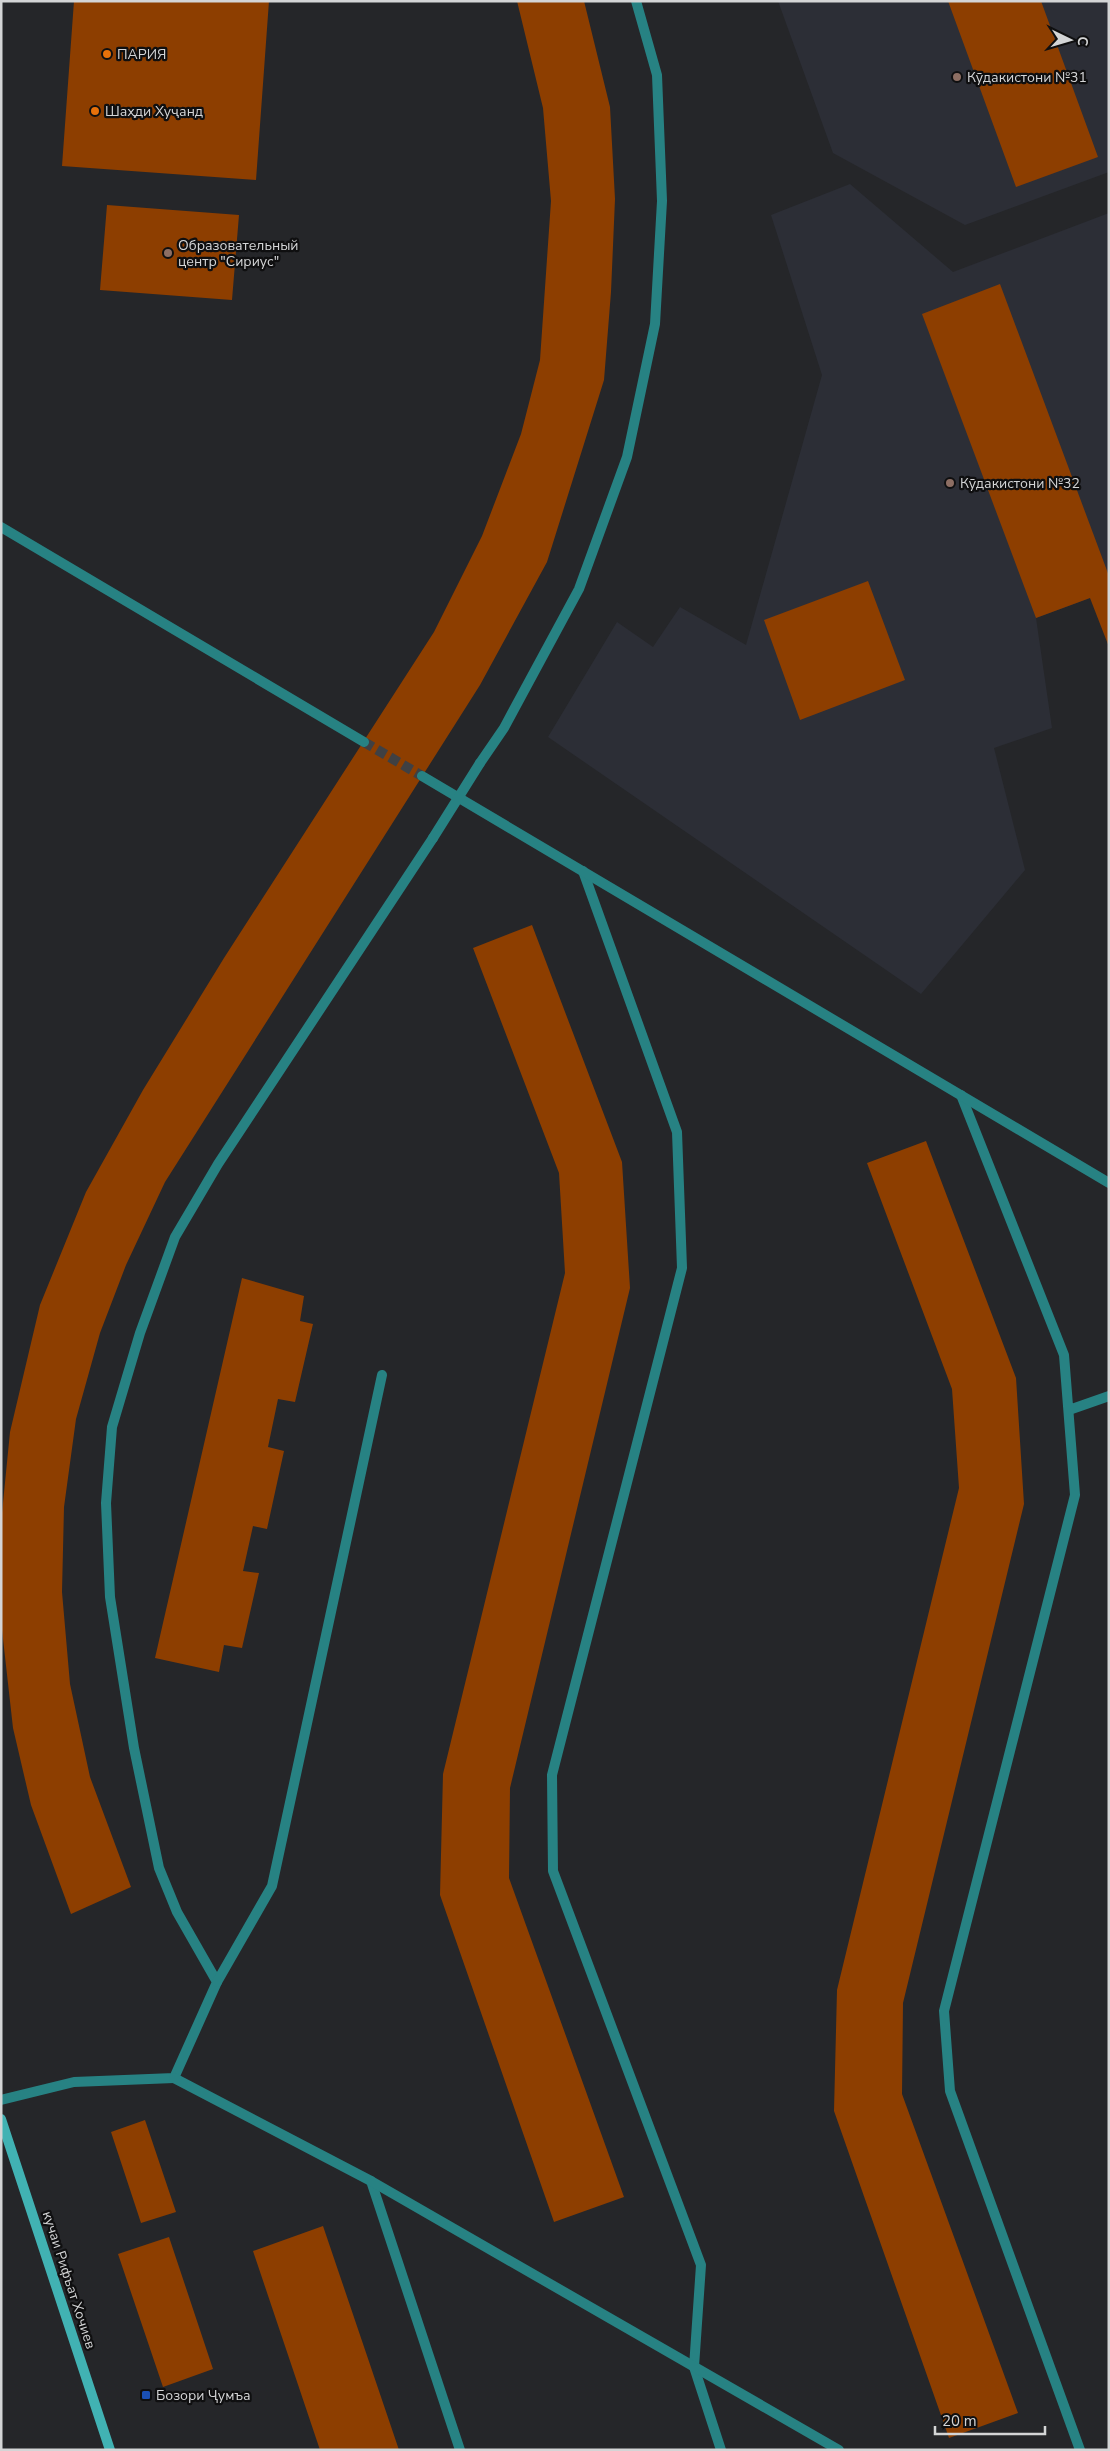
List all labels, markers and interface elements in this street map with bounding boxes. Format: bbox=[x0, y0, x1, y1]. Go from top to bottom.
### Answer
north arrow bbox=[1045, 15, 1095, 65]
text: С bbox=[1073, 36, 1092, 47]
place label: ПАРИЯ bbox=[117, 45, 166, 64]
marker: ПАРИЯ bbox=[101, 48, 113, 60]
place label: Кӯдакистони №31 bbox=[967, 68, 1087, 87]
marker: Кӯдакистони №31 bbox=[951, 71, 963, 83]
place label: Шаҳди Хуҷанд bbox=[105, 102, 203, 121]
marker: Шаҳди Хуҷанд bbox=[89, 105, 101, 117]
place label: Образовательный центр "Сириус" bbox=[178, 236, 299, 271]
marker: Образовательный центр "Сириус" bbox=[162, 247, 174, 259]
place label: Кӯдакистони №32 bbox=[960, 474, 1080, 493]
marker: Кӯдакистони №32 bbox=[944, 477, 956, 489]
street label: кучаи Рифъат Хочиев bbox=[38, 2209, 100, 2352]
place label: Бозори Ҷумъа bbox=[156, 2386, 251, 2405]
marker: Бозори Ҷумъа bbox=[140, 2389, 152, 2401]
scale bar bbox=[935, 2404, 1045, 2436]
text: 20 m bbox=[942, 2411, 977, 2431]

